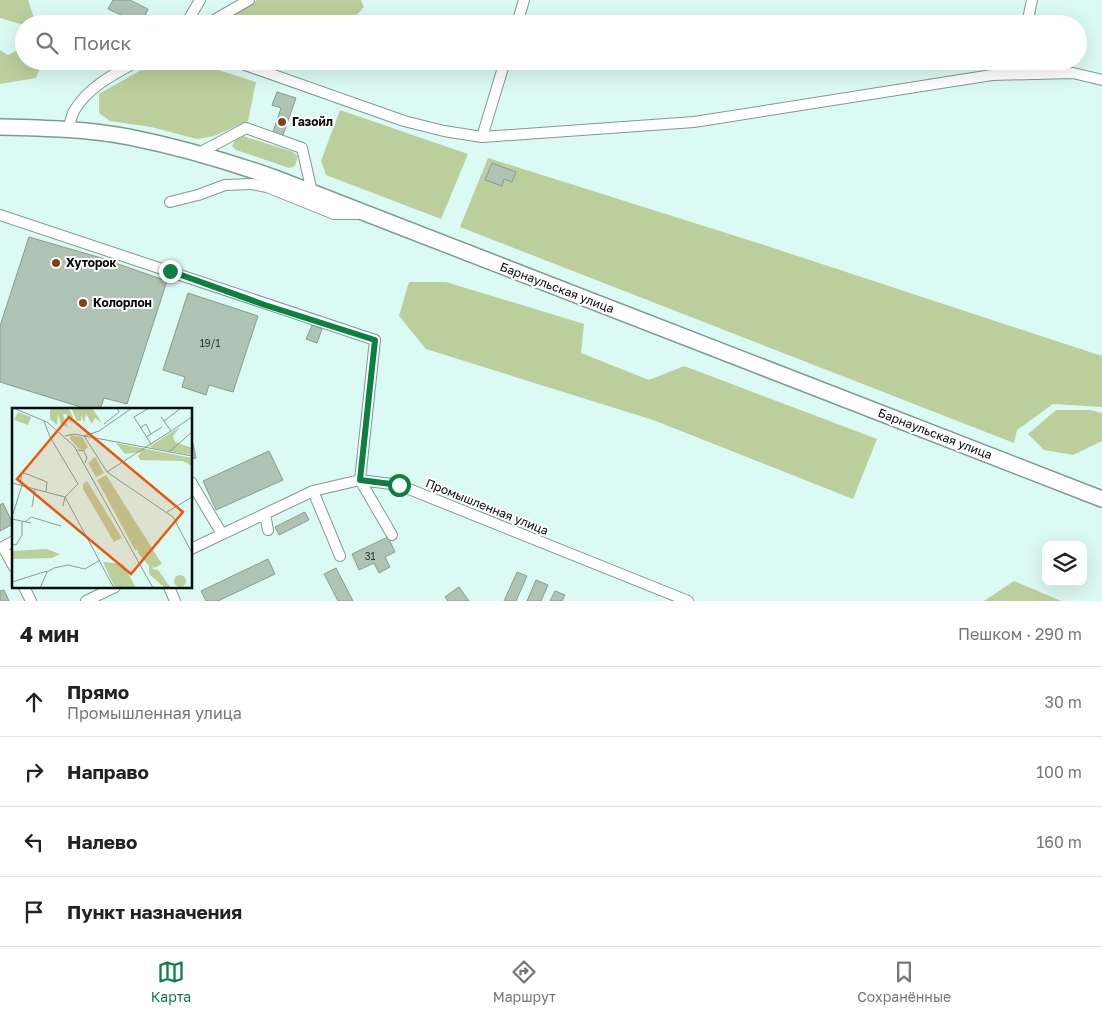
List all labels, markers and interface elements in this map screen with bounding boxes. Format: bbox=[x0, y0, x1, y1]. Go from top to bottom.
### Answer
search box bbox=[15, 15, 1087, 70]
icon: search bbox=[33, 29, 61, 57]
text: Поиск bbox=[73, 31, 132, 54]
place label: Газойл bbox=[292, 114, 333, 129]
marker: Газойл bbox=[276, 116, 288, 128]
place label: Хуторок bbox=[66, 255, 117, 270]
marker: Хуторок bbox=[50, 257, 62, 269]
street label: Барнаульская улица bbox=[498, 259, 616, 316]
route end bbox=[159, 260, 182, 283]
place label: Колорлон bbox=[93, 295, 152, 310]
marker: Колорлон bbox=[77, 297, 89, 309]
house number: 19/1 bbox=[200, 337, 220, 349]
street label: Барнаульская улица bbox=[876, 405, 994, 462]
inset map bbox=[12, 408, 192, 588]
route start bbox=[388, 474, 411, 497]
street label: Промышленная улица bbox=[424, 475, 551, 538]
map controls bbox=[1042, 541, 1087, 586]
button: layers bbox=[1042, 541, 1087, 586]
house number: 31 bbox=[365, 550, 375, 562]
text: 4 мин bbox=[20, 621, 79, 647]
text: Пешком · 290 m bbox=[958, 624, 1082, 644]
text: Прямо bbox=[67, 680, 129, 703]
icon: ahead bbox=[20, 688, 48, 716]
text: 30 m bbox=[1045, 692, 1082, 712]
text: Промышленная улица bbox=[67, 703, 242, 723]
icon: right bbox=[20, 758, 48, 786]
text: Направо bbox=[67, 760, 149, 783]
text: 100 m bbox=[1036, 762, 1082, 782]
icon: left bbox=[20, 828, 48, 856]
text: Налево bbox=[67, 830, 137, 853]
text: 160 m bbox=[1036, 832, 1082, 852]
icon: arrive bbox=[20, 898, 48, 926]
text: Пункт назначения bbox=[67, 900, 242, 923]
tab: Карта bbox=[151, 958, 191, 1005]
tab: Маршрут bbox=[493, 958, 556, 1005]
tab: Сохранённые bbox=[857, 958, 951, 1005]

